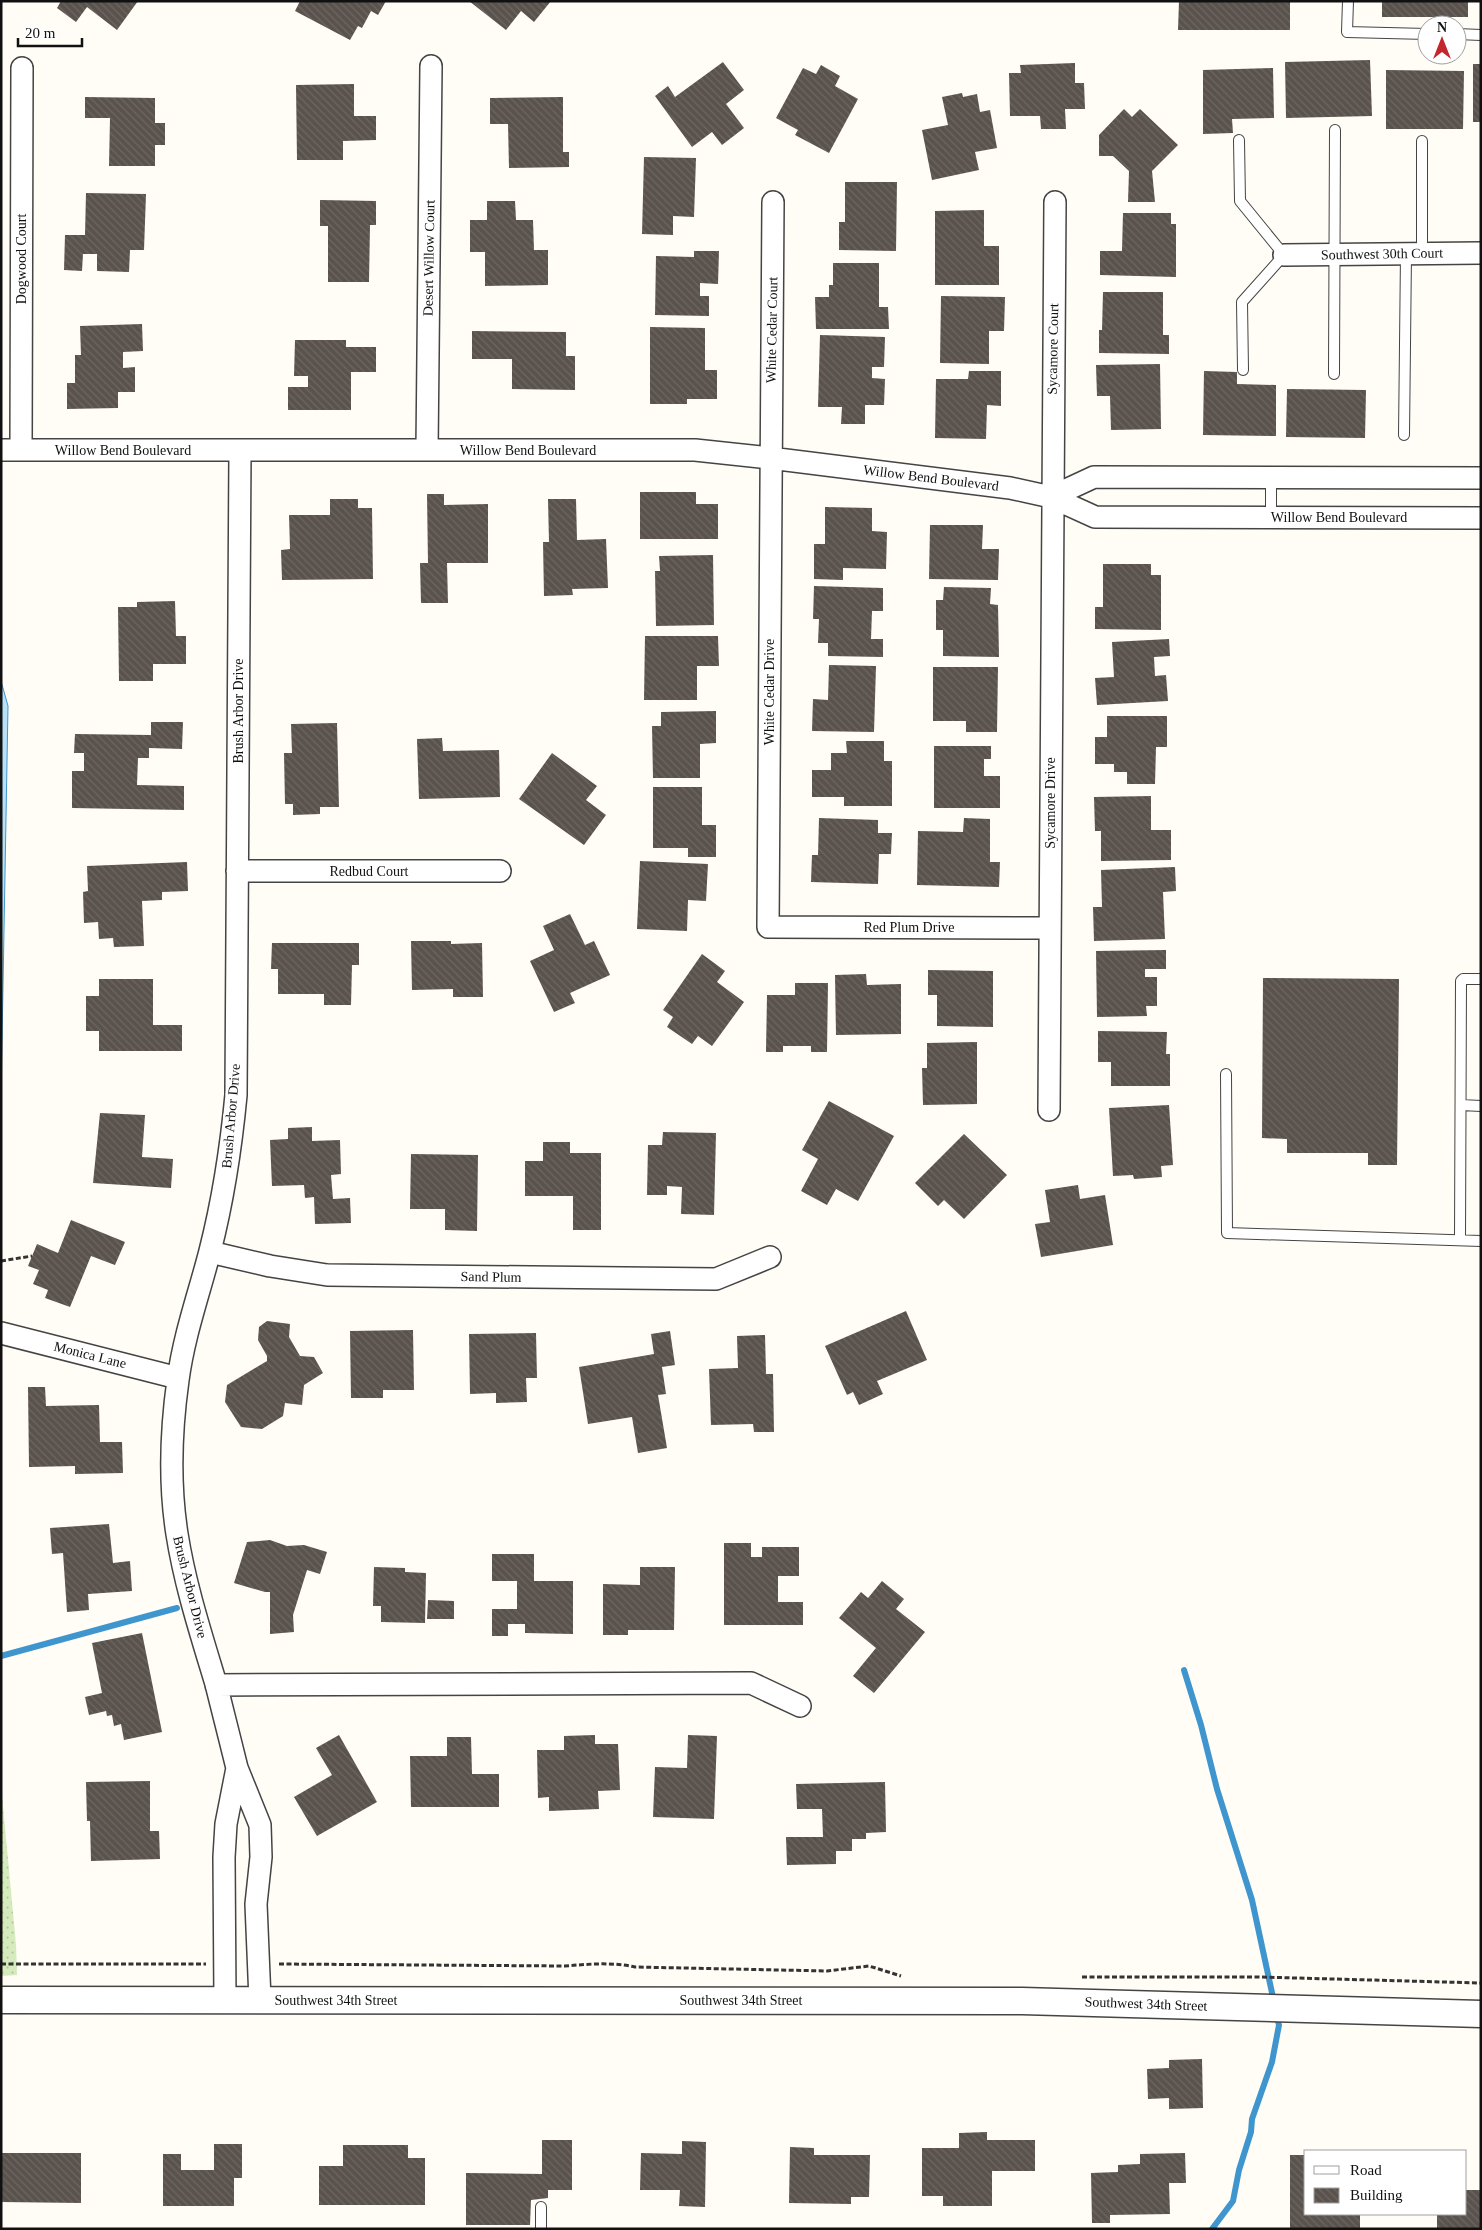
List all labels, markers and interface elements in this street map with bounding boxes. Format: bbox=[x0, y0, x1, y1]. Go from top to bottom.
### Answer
scale bar bbox=[18, 15, 81, 47]
north arrow bbox=[1417, 15, 1467, 65]
text: N bbox=[1437, 20, 1447, 35]
text: 20 m bbox=[25, 25, 56, 41]
street label: Desert Willow Court bbox=[420, 199, 438, 316]
street label: Dogwood Court bbox=[14, 214, 29, 304]
street label: Southwest 30th Court bbox=[1321, 245, 1443, 263]
street label: White Cedar Court bbox=[764, 277, 780, 383]
street label: Sycamore Court bbox=[1045, 303, 1061, 395]
street label: Willow Bend Boulevard bbox=[55, 443, 191, 458]
street label: Willow Bend Boulevard bbox=[460, 443, 596, 458]
street label: Willow Bend Boulevard bbox=[862, 462, 1000, 494]
street label: Willow Bend Boulevard bbox=[1271, 510, 1407, 525]
street label: White Cedar Drive bbox=[762, 639, 777, 745]
street label: Brush Arbor Drive bbox=[231, 659, 246, 764]
street label: Sycamore Drive bbox=[1043, 757, 1058, 849]
street label: Redbud Court bbox=[330, 864, 409, 879]
street label: Red Plum Drive bbox=[864, 920, 955, 935]
street label: Brush Arbor Drive bbox=[219, 1063, 243, 1169]
street label: Sand Plum bbox=[460, 1269, 522, 1285]
street label: Monica Lane bbox=[52, 1339, 128, 1371]
street label: Brush Arbor Drive bbox=[170, 1534, 210, 1640]
street label: Southwest 34th Street bbox=[275, 1993, 398, 2008]
street label: Southwest 34th Street bbox=[680, 1993, 803, 2008]
street label: Southwest 34th Street bbox=[1084, 1994, 1208, 2014]
legend bbox=[1304, 2150, 1467, 2215]
text: Road bbox=[1350, 2162, 1382, 2178]
text: Building bbox=[1350, 2187, 1403, 2203]

